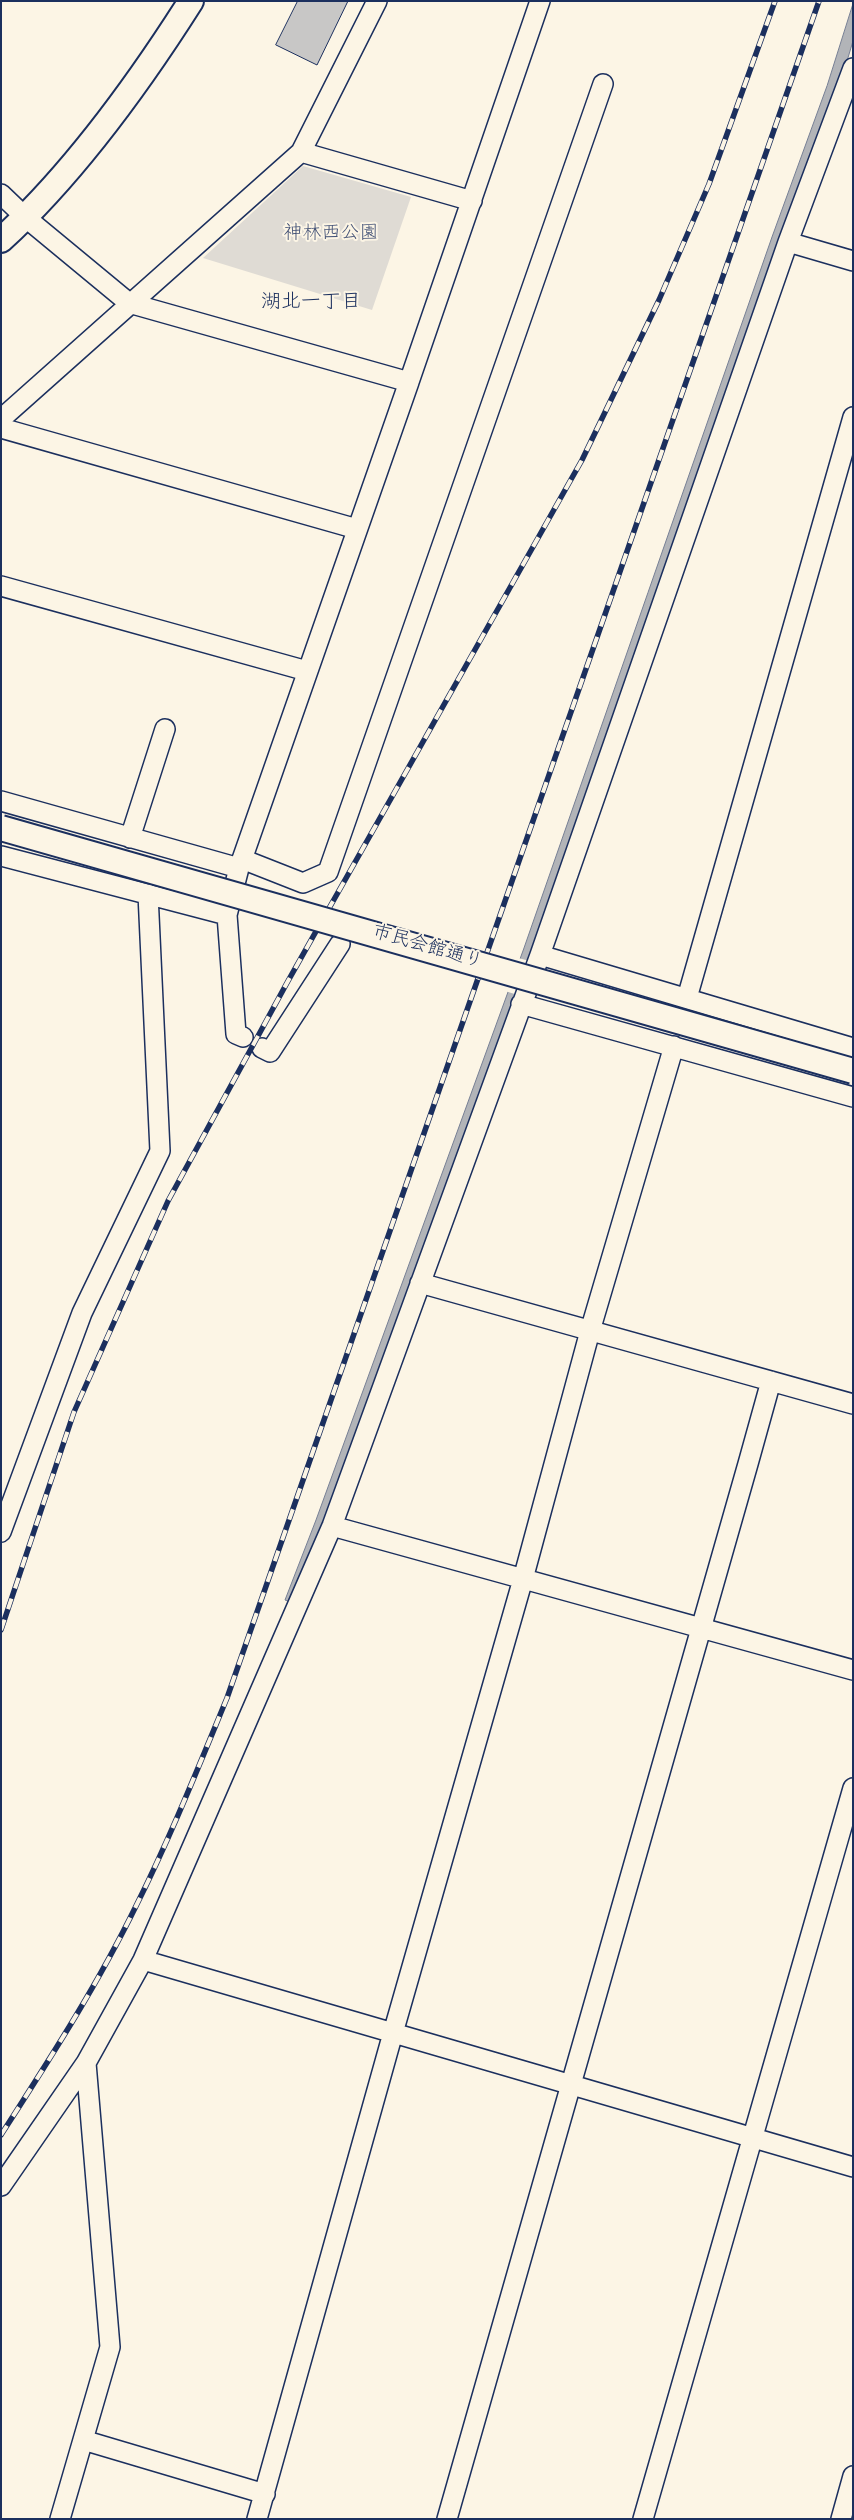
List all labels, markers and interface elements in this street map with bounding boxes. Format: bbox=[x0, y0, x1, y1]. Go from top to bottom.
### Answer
park label: 神林西公園 bbox=[284, 224, 378, 246]
district label: 湖北一丁目 bbox=[261, 292, 361, 316]
street label: 市民会館通り bbox=[369, 922, 485, 976]

